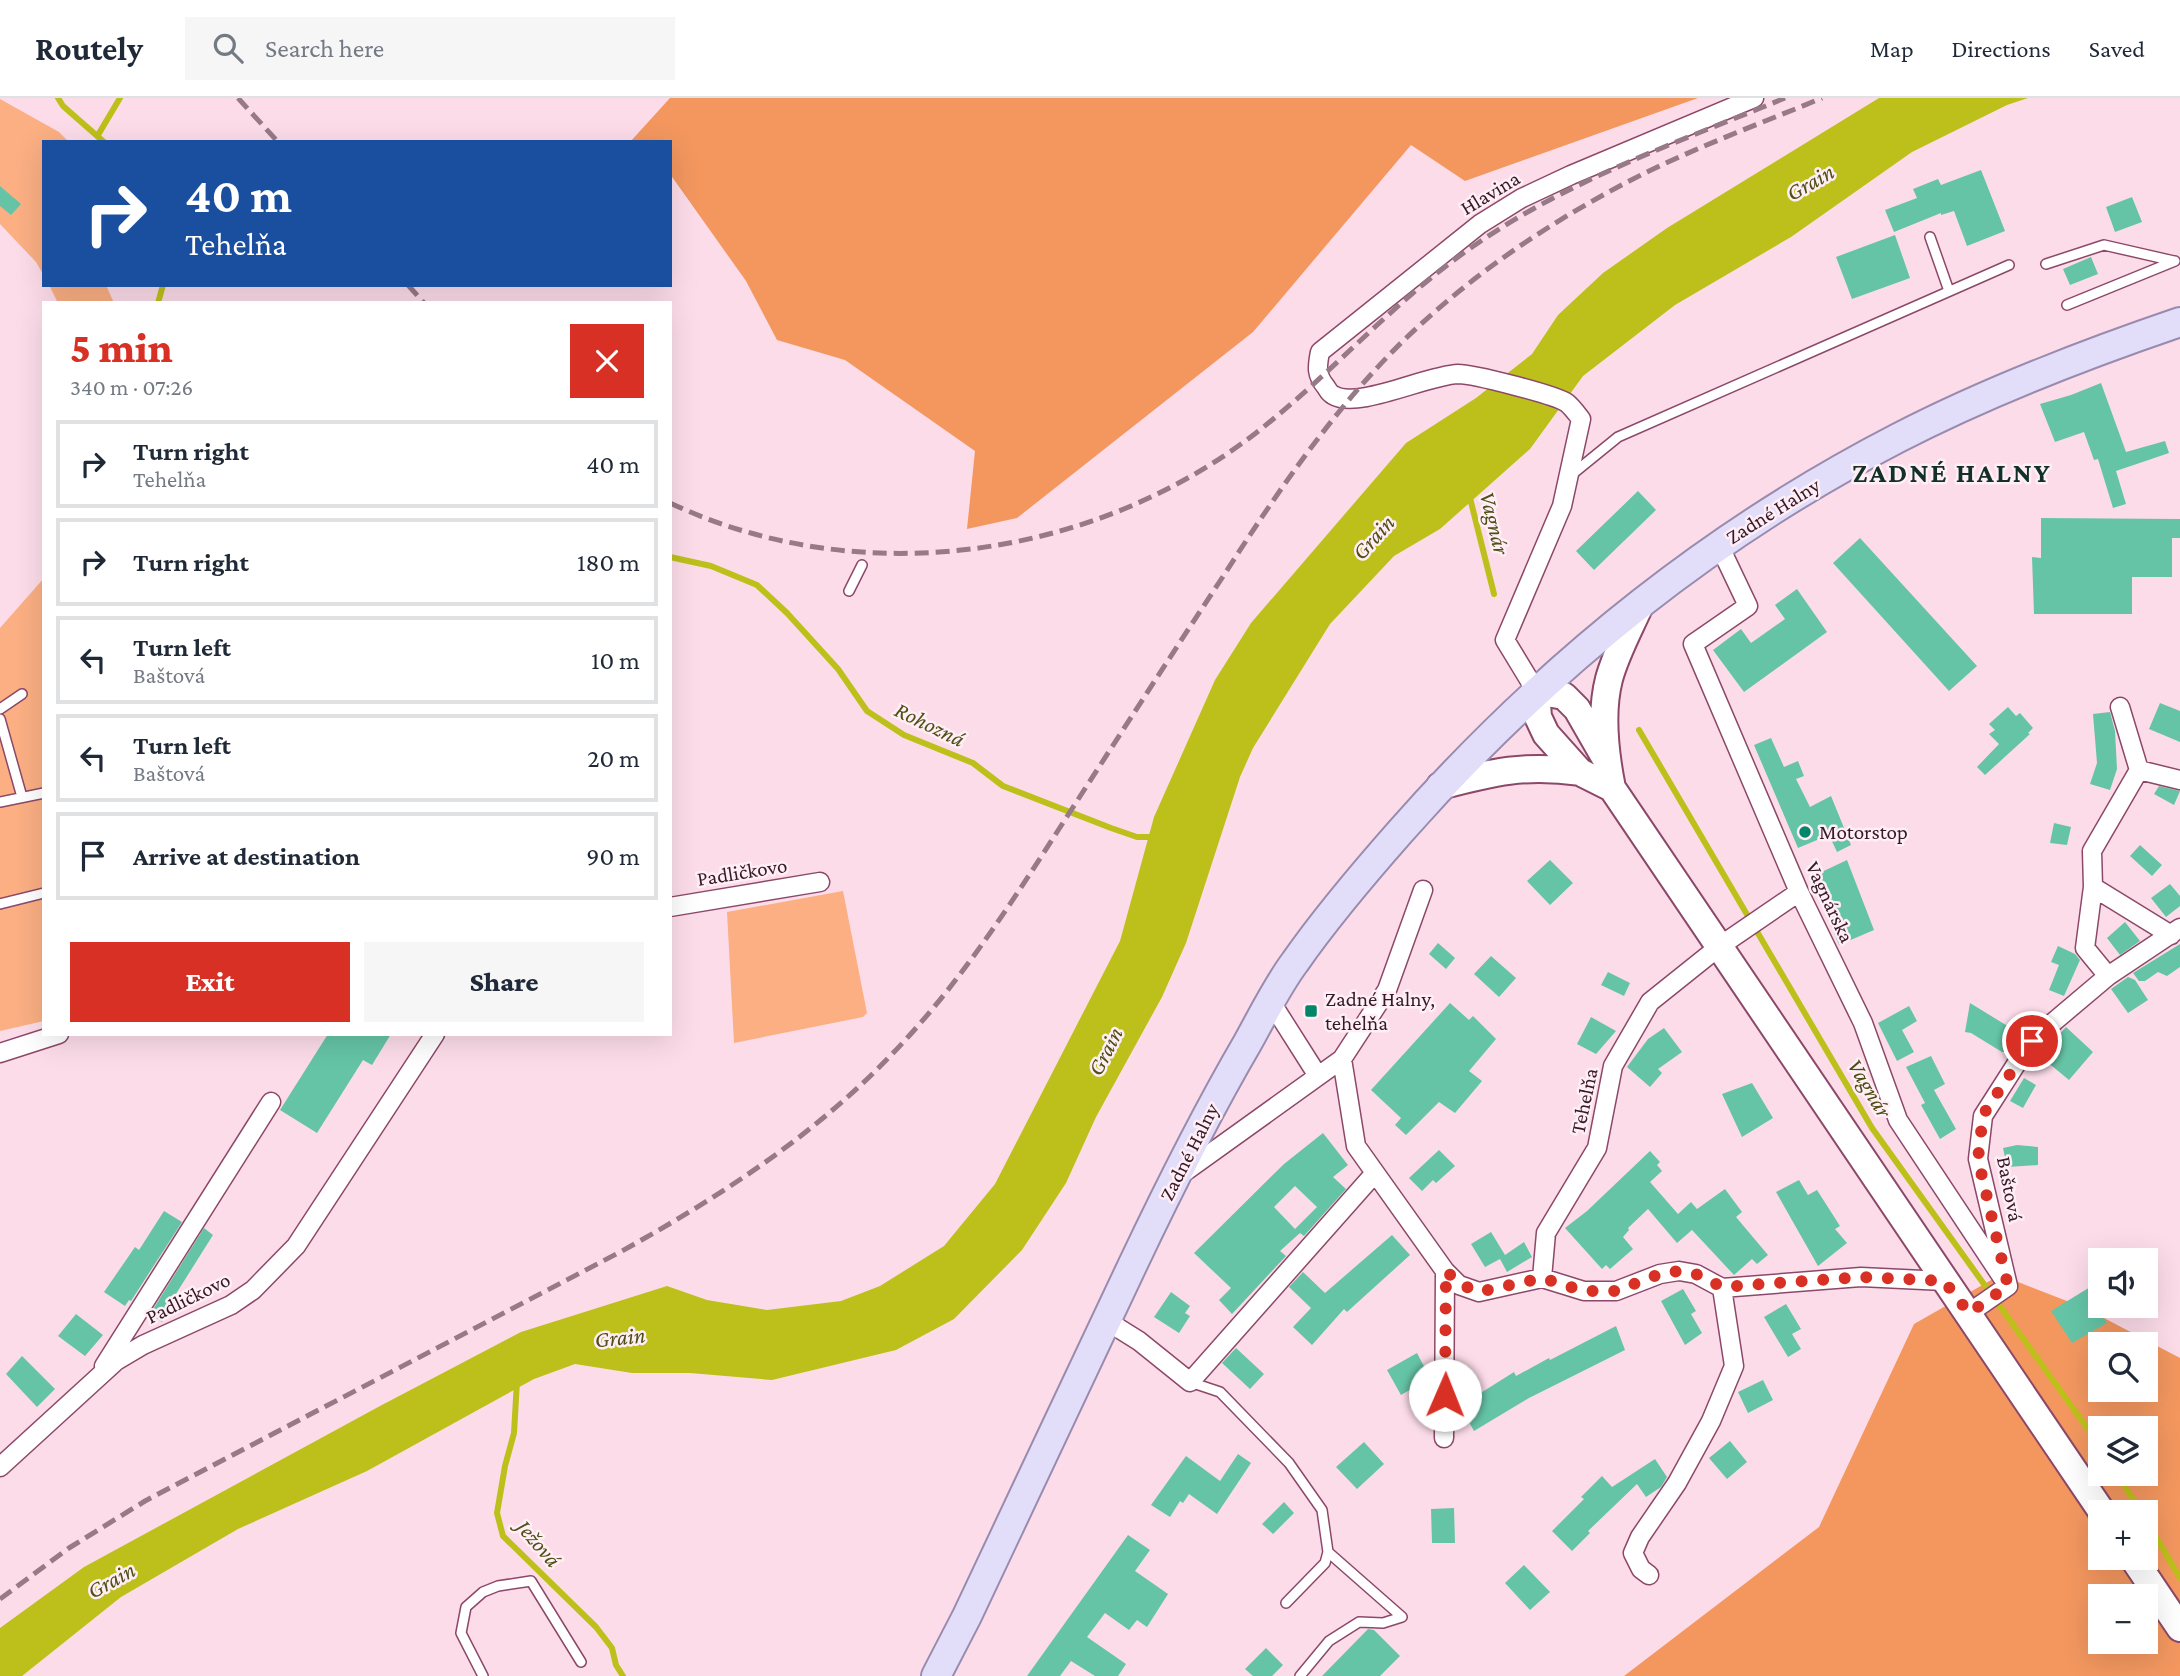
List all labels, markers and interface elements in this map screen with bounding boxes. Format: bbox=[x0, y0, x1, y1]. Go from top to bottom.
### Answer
search box bbox=[185, 17, 675, 80]
icon: search bbox=[209, 29, 247, 67]
text: Routely bbox=[35, 30, 143, 67]
text: Search here bbox=[265, 34, 384, 63]
text: Map bbox=[1870, 35, 1914, 62]
text: Directions bbox=[1952, 35, 2051, 62]
text: Saved bbox=[2089, 35, 2145, 62]
water label: Grain bbox=[1782, 158, 1838, 206]
street label: Hlavina bbox=[1456, 166, 1524, 220]
icon: right bbox=[70, 168, 161, 259]
text: 40 m bbox=[185, 168, 292, 223]
text: Tehelňa bbox=[185, 226, 287, 262]
text: 5 min bbox=[70, 324, 173, 371]
button: close bbox=[570, 324, 644, 398]
text: 340 m · 07:26 bbox=[70, 374, 193, 400]
text: Turn right bbox=[133, 437, 249, 466]
icon: right bbox=[74, 445, 112, 483]
text: 40 m bbox=[586, 450, 640, 479]
district label: ZADNÉ HALNY bbox=[1852, 457, 2052, 488]
text: Tehelňa bbox=[133, 466, 206, 492]
street label: Zadné Halny bbox=[1722, 473, 1825, 549]
water label: Vagnár bbox=[1475, 489, 1516, 558]
water label: Grain bbox=[1346, 509, 1400, 565]
icon: right bbox=[74, 543, 112, 581]
text: Turn right bbox=[133, 548, 249, 577]
text: 180 m bbox=[577, 548, 640, 577]
text: Turn left bbox=[133, 633, 231, 662]
icon: left bbox=[74, 641, 112, 679]
text: 10 m bbox=[591, 646, 640, 675]
text: Baštová bbox=[133, 662, 205, 688]
water label: Rohozná bbox=[891, 696, 969, 752]
text: Turn left bbox=[133, 731, 231, 760]
icon: left bbox=[74, 739, 112, 777]
text: 20 m bbox=[587, 744, 640, 773]
text: Baštová bbox=[133, 760, 205, 786]
place label: Motorstop bbox=[1819, 820, 1908, 844]
marker: Motorstop bbox=[1797, 824, 1813, 840]
icon: arrive bbox=[74, 837, 112, 875]
text: Arrive at destination bbox=[133, 842, 360, 871]
text: 90 m bbox=[586, 842, 640, 871]
street label: Padličkovo bbox=[695, 853, 789, 891]
street label: Vagnárska bbox=[1801, 857, 1859, 947]
button: Exit bbox=[70, 942, 350, 1022]
button: Share bbox=[364, 942, 644, 1022]
place label: Zadné Halny, tehelňa bbox=[1325, 987, 1435, 1035]
marker: Zadné Halny, tehelňa bbox=[1303, 1003, 1319, 1019]
pin bbox=[2002, 1011, 2062, 1071]
water label: Grain bbox=[1082, 1022, 1128, 1080]
icon: arrive bbox=[2013, 1022, 2051, 1060]
water label: Vagnár bbox=[1842, 1054, 1898, 1123]
street label: Tehelňa bbox=[1565, 1066, 1603, 1136]
street label: Zadné Halny bbox=[1154, 1099, 1224, 1205]
street label: Baštová bbox=[1992, 1154, 2028, 1224]
map controls bbox=[2088, 1248, 2158, 1654]
button: sound bbox=[2088, 1248, 2158, 1318]
street label: Padličkovo bbox=[142, 1267, 234, 1329]
water label: Grain bbox=[593, 1321, 647, 1353]
button: search bbox=[2088, 1332, 2158, 1402]
position arrow bbox=[1408, 1358, 1482, 1432]
button: layers bbox=[2088, 1416, 2158, 1486]
button: + bbox=[2088, 1500, 2158, 1570]
water label: Ježová bbox=[509, 1511, 567, 1572]
water label: Grain bbox=[82, 1556, 140, 1604]
button: − bbox=[2088, 1584, 2158, 1654]

